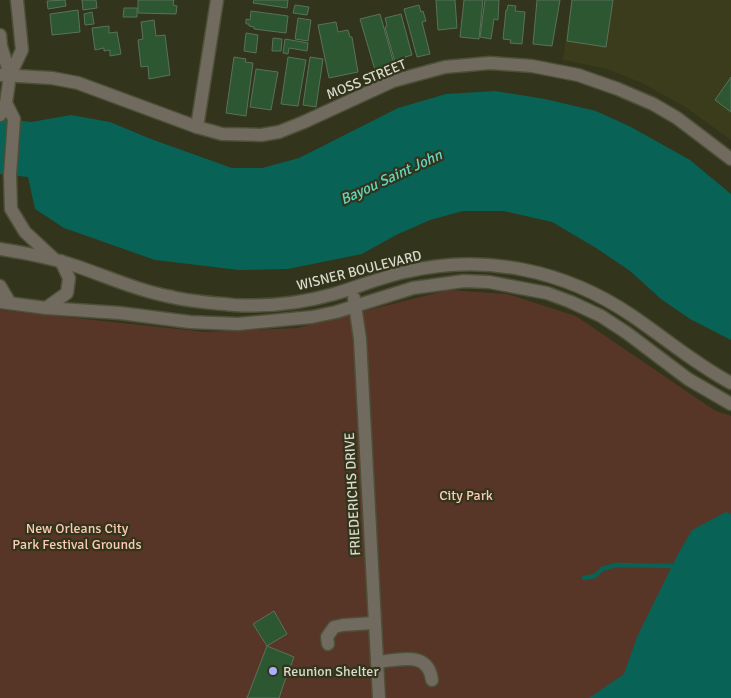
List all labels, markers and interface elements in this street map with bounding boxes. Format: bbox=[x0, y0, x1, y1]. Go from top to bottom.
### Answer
street label: MOSS STREET bbox=[324, 56, 409, 103]
water label: Bayou Saint John bbox=[337, 145, 446, 208]
street label: WISNER BOULEVARD bbox=[295, 247, 423, 294]
street label: FRIEDERICHS DRIVE bbox=[341, 432, 364, 556]
park label: City Park bbox=[439, 487, 493, 504]
park label: New Orleans City Park Festival Grounds bbox=[12, 520, 142, 553]
place label: Reunion Shelter bbox=[283, 663, 379, 680]
marker: Reunion Shelter bbox=[267, 665, 279, 677]

